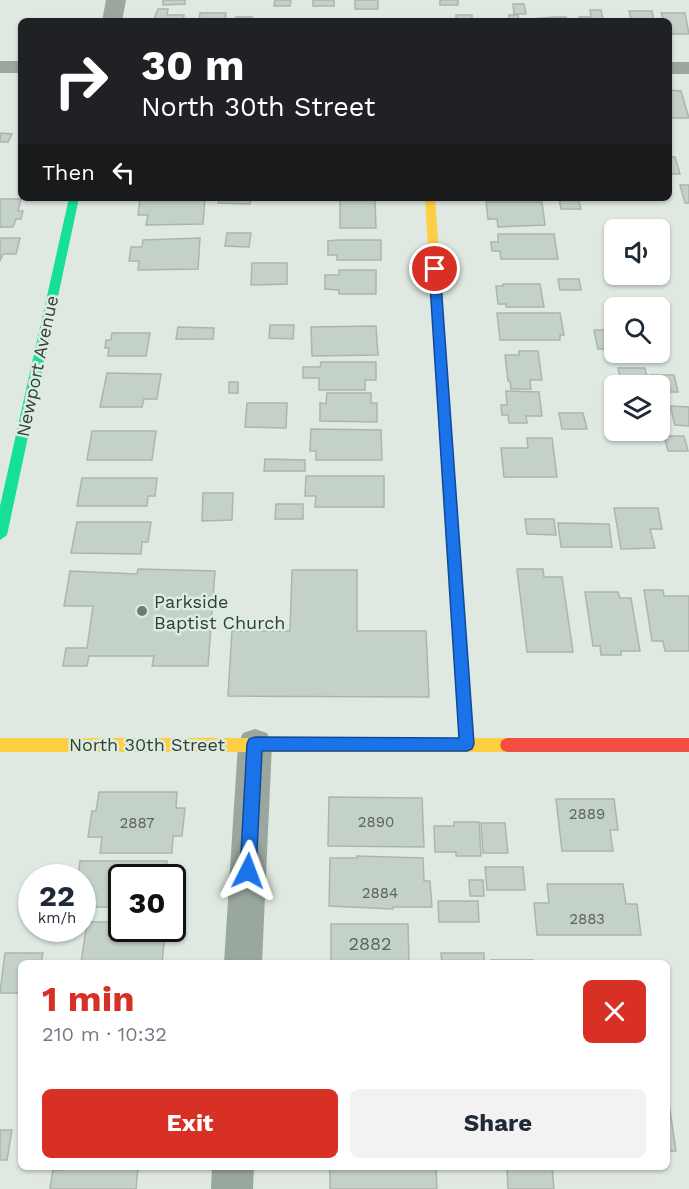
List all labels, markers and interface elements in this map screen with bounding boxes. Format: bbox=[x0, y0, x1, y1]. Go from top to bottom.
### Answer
text: 30 m bbox=[141, 41, 245, 90]
icon: right bbox=[42, 42, 120, 120]
text: North 30th Street bbox=[141, 91, 375, 123]
icon: left bbox=[107, 156, 140, 189]
text: Then bbox=[42, 160, 95, 185]
map controls bbox=[604, 219, 670, 441]
button: sound bbox=[604, 219, 670, 285]
pin bbox=[409, 243, 460, 294]
icon: arrive bbox=[418, 252, 451, 285]
street label: Newport Avenue bbox=[12, 293, 62, 439]
button: search bbox=[604, 297, 670, 363]
button: layers bbox=[604, 375, 670, 441]
place label: Parkside Baptist Church bbox=[154, 591, 285, 633]
marker: Parkside Baptist Church bbox=[135, 604, 149, 618]
street label: North 30th Street bbox=[69, 734, 226, 755]
house number: 2889 bbox=[569, 805, 605, 823]
house number: 2890 bbox=[358, 813, 394, 831]
house number: 2887 bbox=[119, 814, 155, 832]
position arrow bbox=[216, 839, 280, 903]
speed limit sign: 30 bbox=[108, 864, 186, 942]
text: 22 bbox=[39, 878, 75, 913]
house number: 2884 bbox=[362, 884, 398, 902]
text: km/h bbox=[38, 909, 76, 927]
house number: 2883 bbox=[569, 910, 605, 928]
house number: 2882 bbox=[348, 933, 392, 954]
text: 1 min bbox=[42, 978, 134, 1020]
button: close bbox=[583, 980, 646, 1043]
text: 210 m · 10:32 bbox=[42, 1022, 167, 1046]
button: Exit bbox=[42, 1089, 338, 1158]
button: Share bbox=[350, 1089, 646, 1158]

